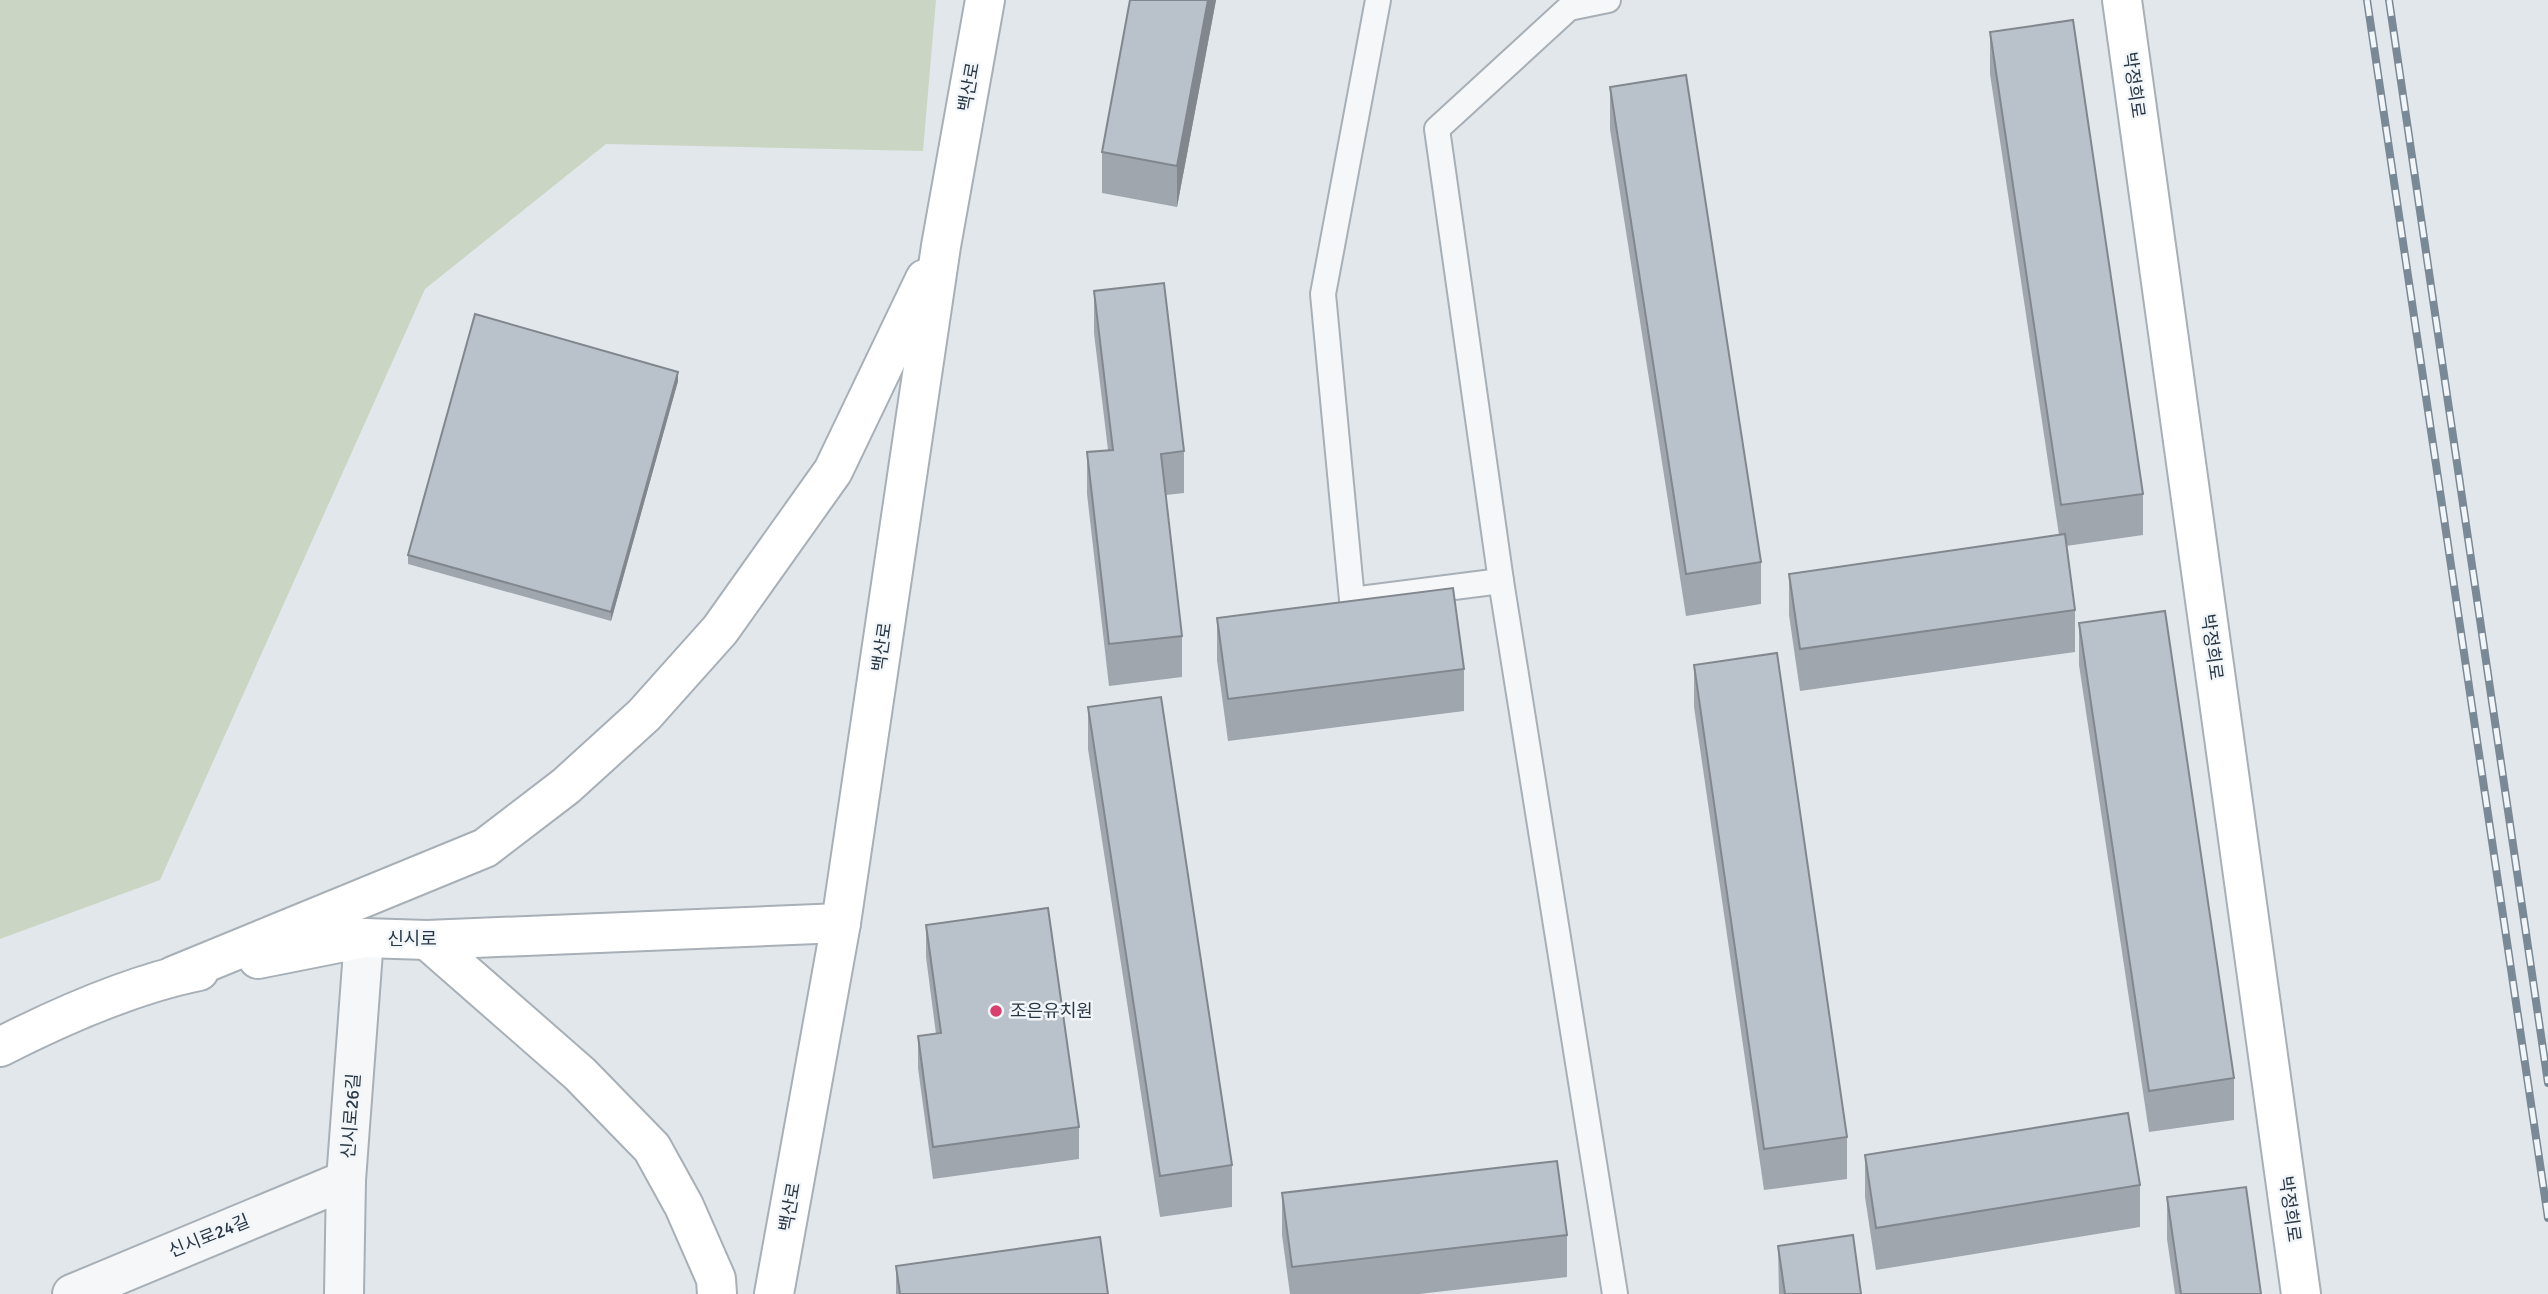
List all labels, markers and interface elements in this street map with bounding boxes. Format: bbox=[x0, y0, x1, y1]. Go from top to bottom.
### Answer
street label: 박정희로 bbox=[2118, 51, 2150, 119]
street label: 백산로 bbox=[954, 61, 984, 113]
street label: 박정희로 bbox=[2196, 613, 2228, 681]
street label: 백산로 bbox=[868, 621, 896, 673]
street label: 신시로 bbox=[387, 928, 437, 950]
place label: 조은유치원 bbox=[1010, 1000, 1093, 1022]
marker: 조은유치원 bbox=[988, 1003, 1004, 1019]
street label: 신시로26길 bbox=[337, 1072, 365, 1160]
street label: 박정희로 bbox=[2274, 1175, 2306, 1243]
street label: 백산로 bbox=[775, 1181, 805, 1233]
street label: 신시로24길 bbox=[165, 1210, 253, 1262]

